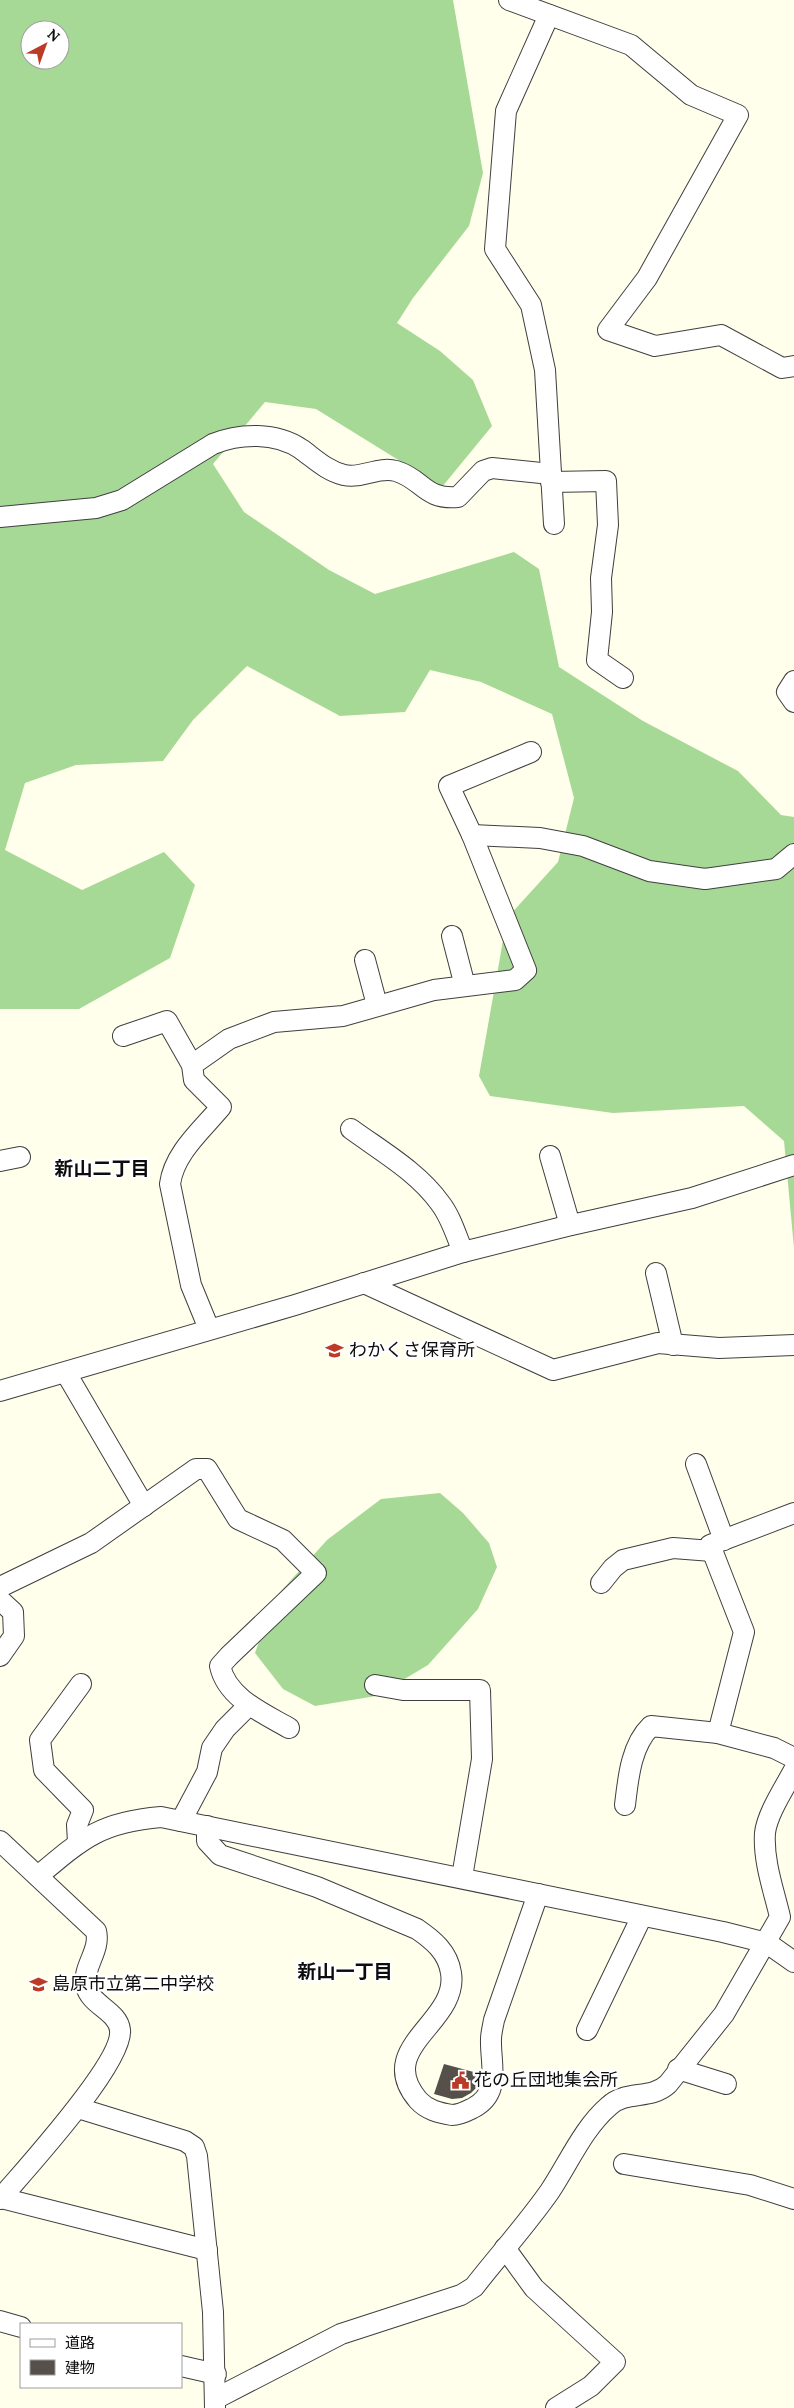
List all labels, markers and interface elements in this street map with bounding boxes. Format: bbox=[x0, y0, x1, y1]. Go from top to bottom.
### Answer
north arrow bbox=[20, 20, 70, 70]
text: N bbox=[44, 25, 64, 46]
district label: 新山二丁目 bbox=[54, 1156, 150, 1180]
place label: わかくさ保育所 bbox=[349, 1338, 475, 1361]
school or university icon: わかくさ保育所 bbox=[325, 1340, 345, 1360]
district label: 新山一丁目 bbox=[297, 1959, 393, 1983]
place label: 島原市立第二中学校 bbox=[52, 1972, 214, 1995]
school or university icon: 島原市立第二中学校 bbox=[28, 1974, 48, 1994]
place label: 花の丘団地集会所 bbox=[474, 2068, 618, 2091]
public building icon: 花の丘団地集会所 bbox=[450, 2070, 470, 2090]
legend bbox=[20, 2323, 182, 2388]
text: 道路 bbox=[65, 2333, 95, 2352]
text: 建物 bbox=[65, 2358, 95, 2377]

